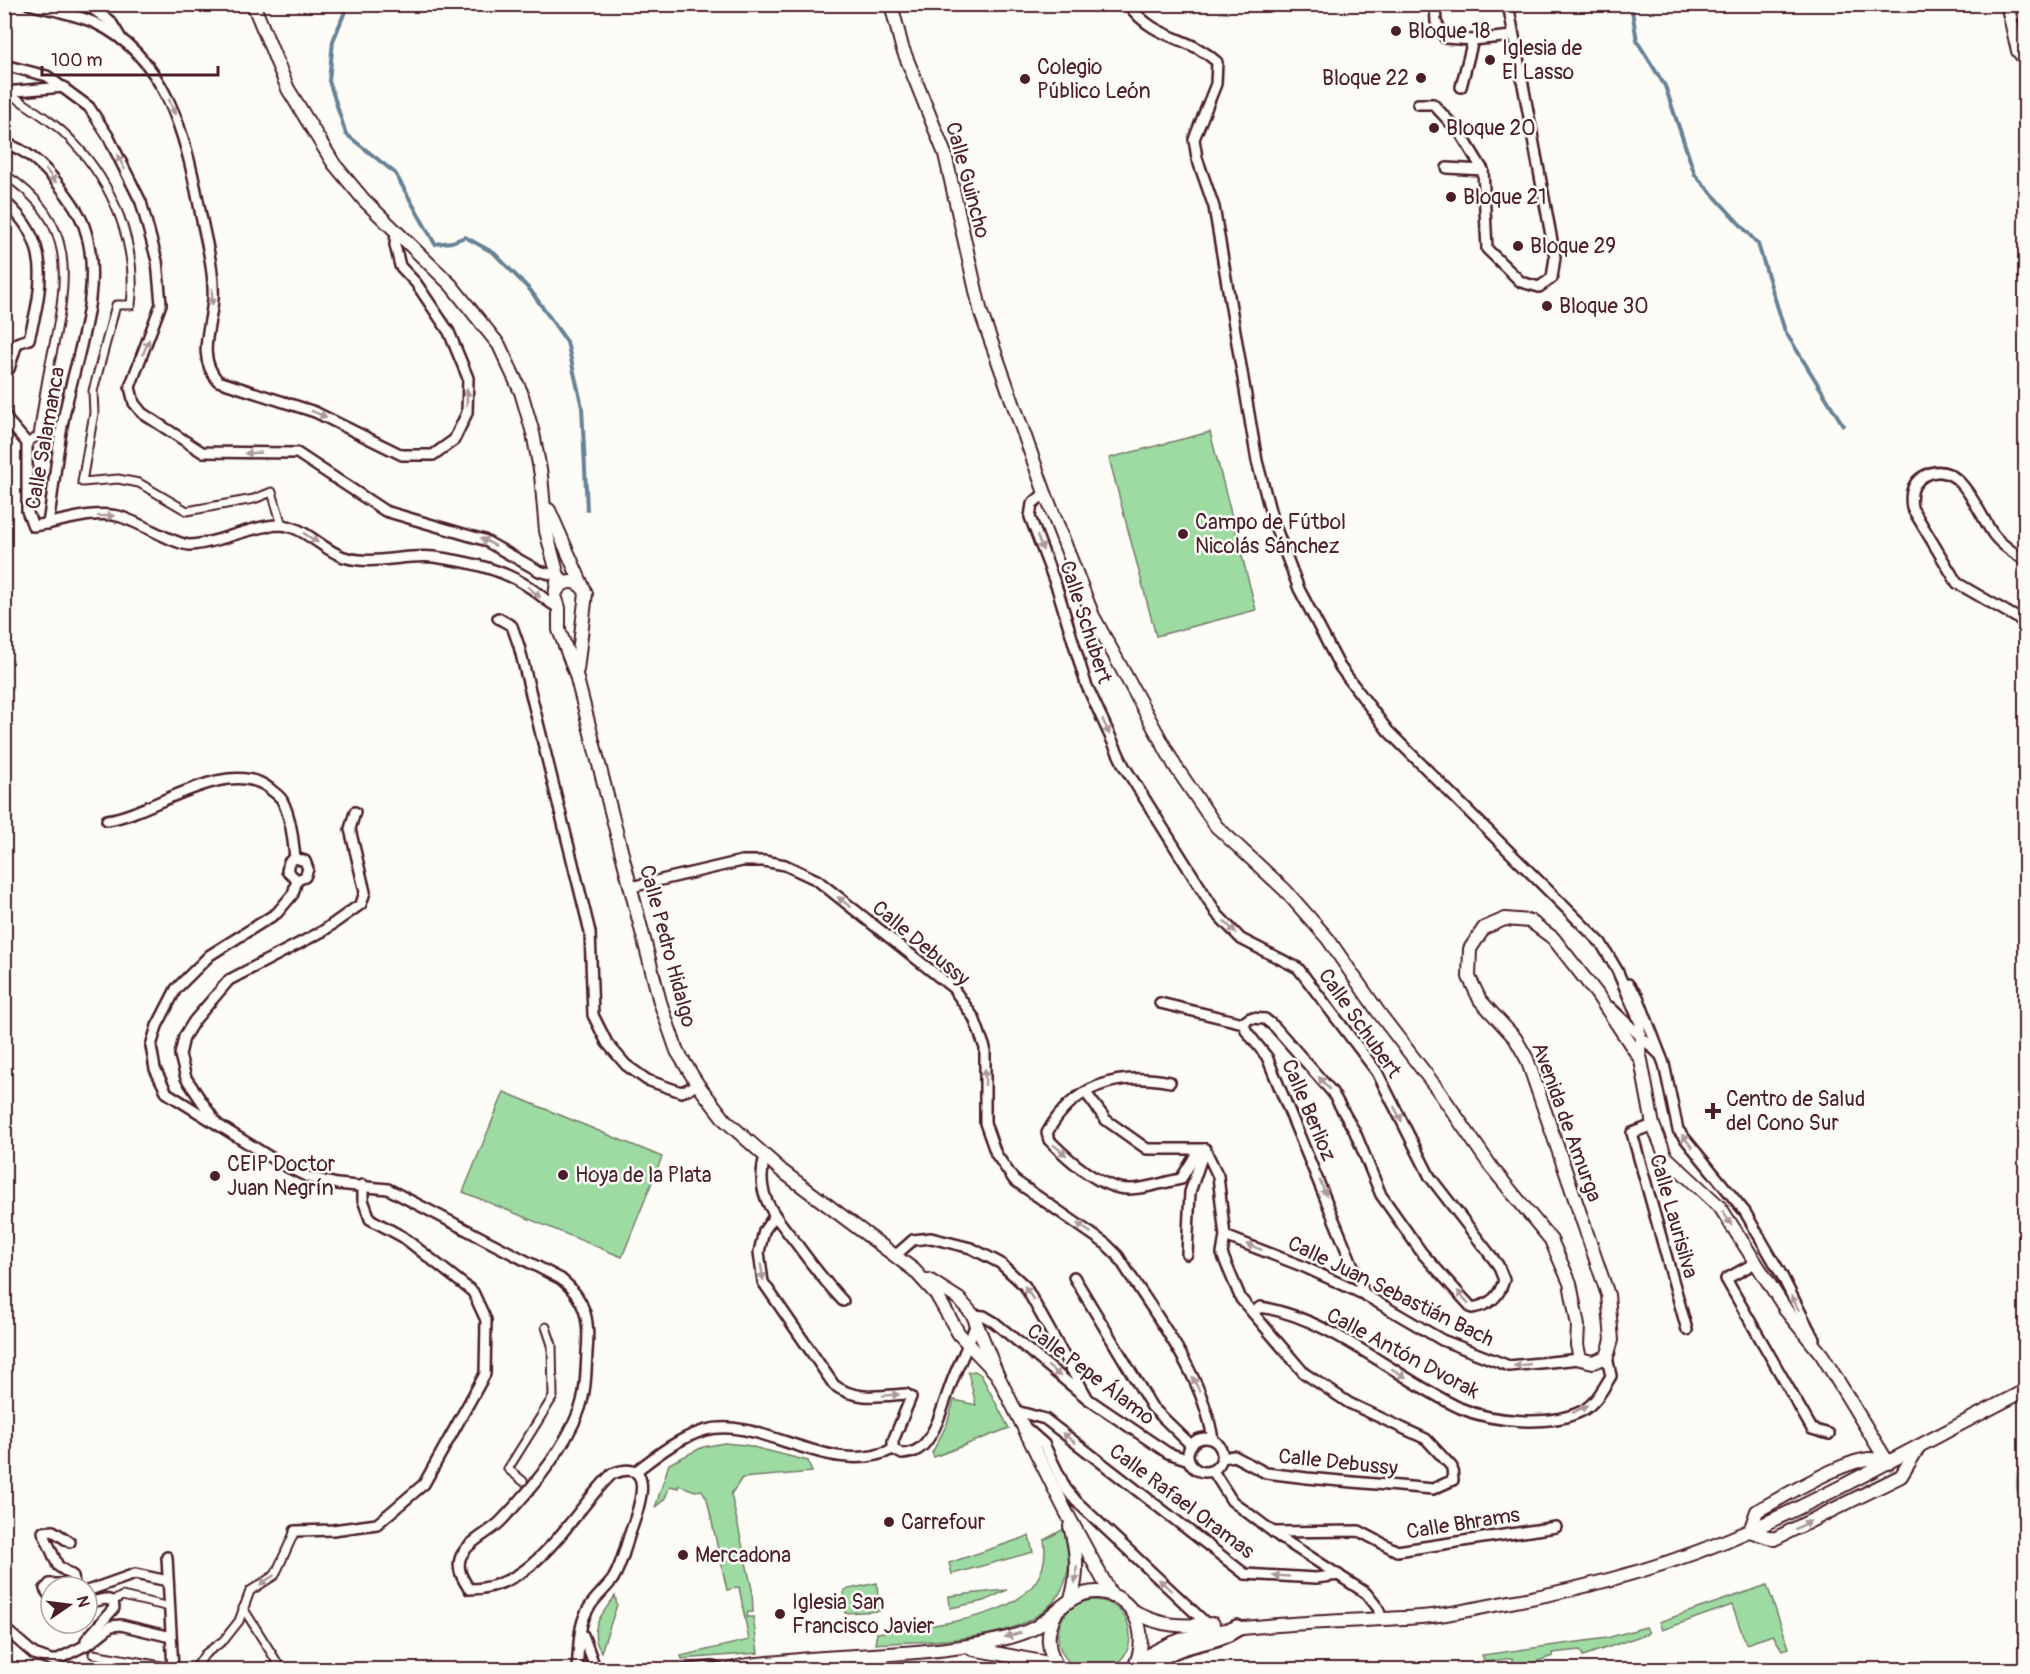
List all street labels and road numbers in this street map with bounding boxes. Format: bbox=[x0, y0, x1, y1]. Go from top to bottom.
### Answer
street label: Calle Guincho bbox=[939, 119, 996, 241]
street label: Calle Salamanca bbox=[20, 365, 71, 512]
street label: Calle Schubert bbox=[1053, 557, 1118, 688]
street label: Calle Pedro Hidalgo bbox=[633, 862, 702, 1030]
street label: Calle Debussy bbox=[866, 895, 975, 992]
street label: Calle Schubert bbox=[1312, 963, 1408, 1084]
street label: Avenida de Amurga bbox=[1525, 1039, 1608, 1206]
street label: Calle Berlioz bbox=[1275, 1055, 1342, 1165]
street label: Calle Laurisilva bbox=[1643, 1151, 1704, 1281]
street label: Calle Juan Sebastián Bach bbox=[1283, 1230, 1498, 1353]
street label: Calle Antón Dvorak bbox=[1322, 1302, 1484, 1405]
street label: Calle Pepe Álamo bbox=[1021, 1318, 1160, 1431]
street label: Calle Rafael Oramas bbox=[1104, 1438, 1260, 1565]
street label: Calle Debussy bbox=[1277, 1443, 1399, 1482]
street label: Calle Bhrams bbox=[1404, 1501, 1522, 1546]

